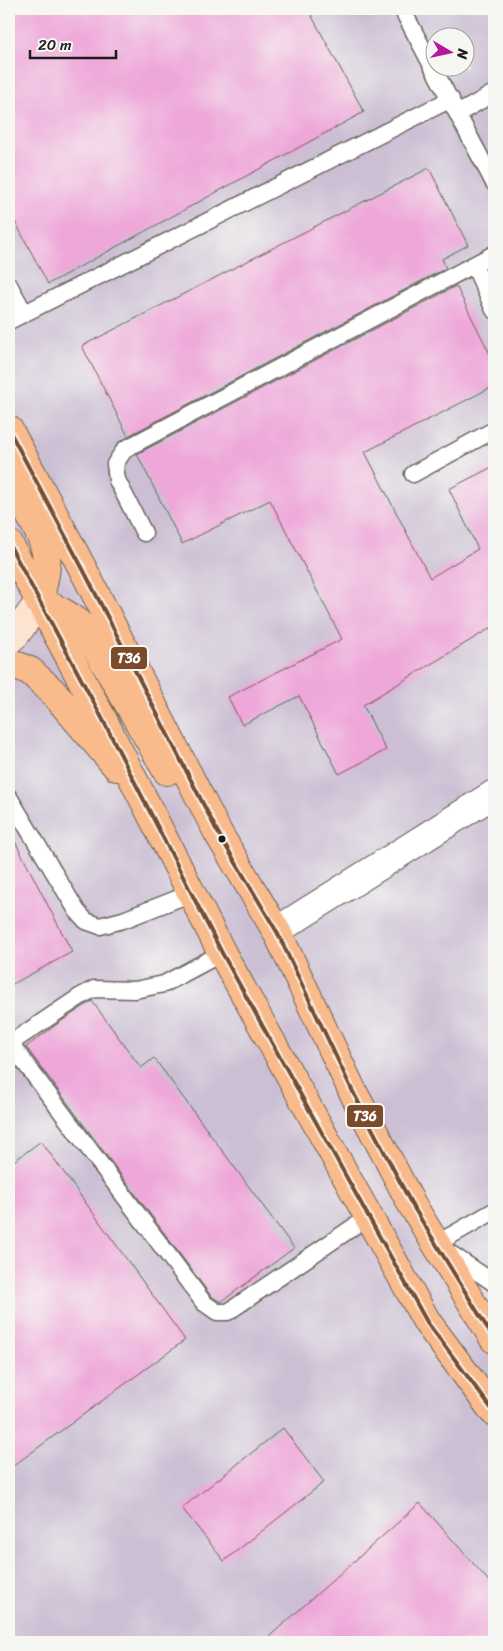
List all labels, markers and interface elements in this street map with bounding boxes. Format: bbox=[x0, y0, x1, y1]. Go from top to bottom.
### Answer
scale bar bbox=[30, 28, 116, 60]
north arrow bbox=[426, 28, 476, 78]
text: 20 m bbox=[38, 32, 72, 58]
text: N bbox=[449, 46, 476, 61]
line badge: T36 bbox=[110, 646, 148, 670]
text: T36 bbox=[117, 646, 141, 671]
unlabelled marker bbox=[217, 834, 227, 844]
line badge: T36 bbox=[346, 1104, 384, 1128]
text: T36 bbox=[353, 1104, 377, 1129]

